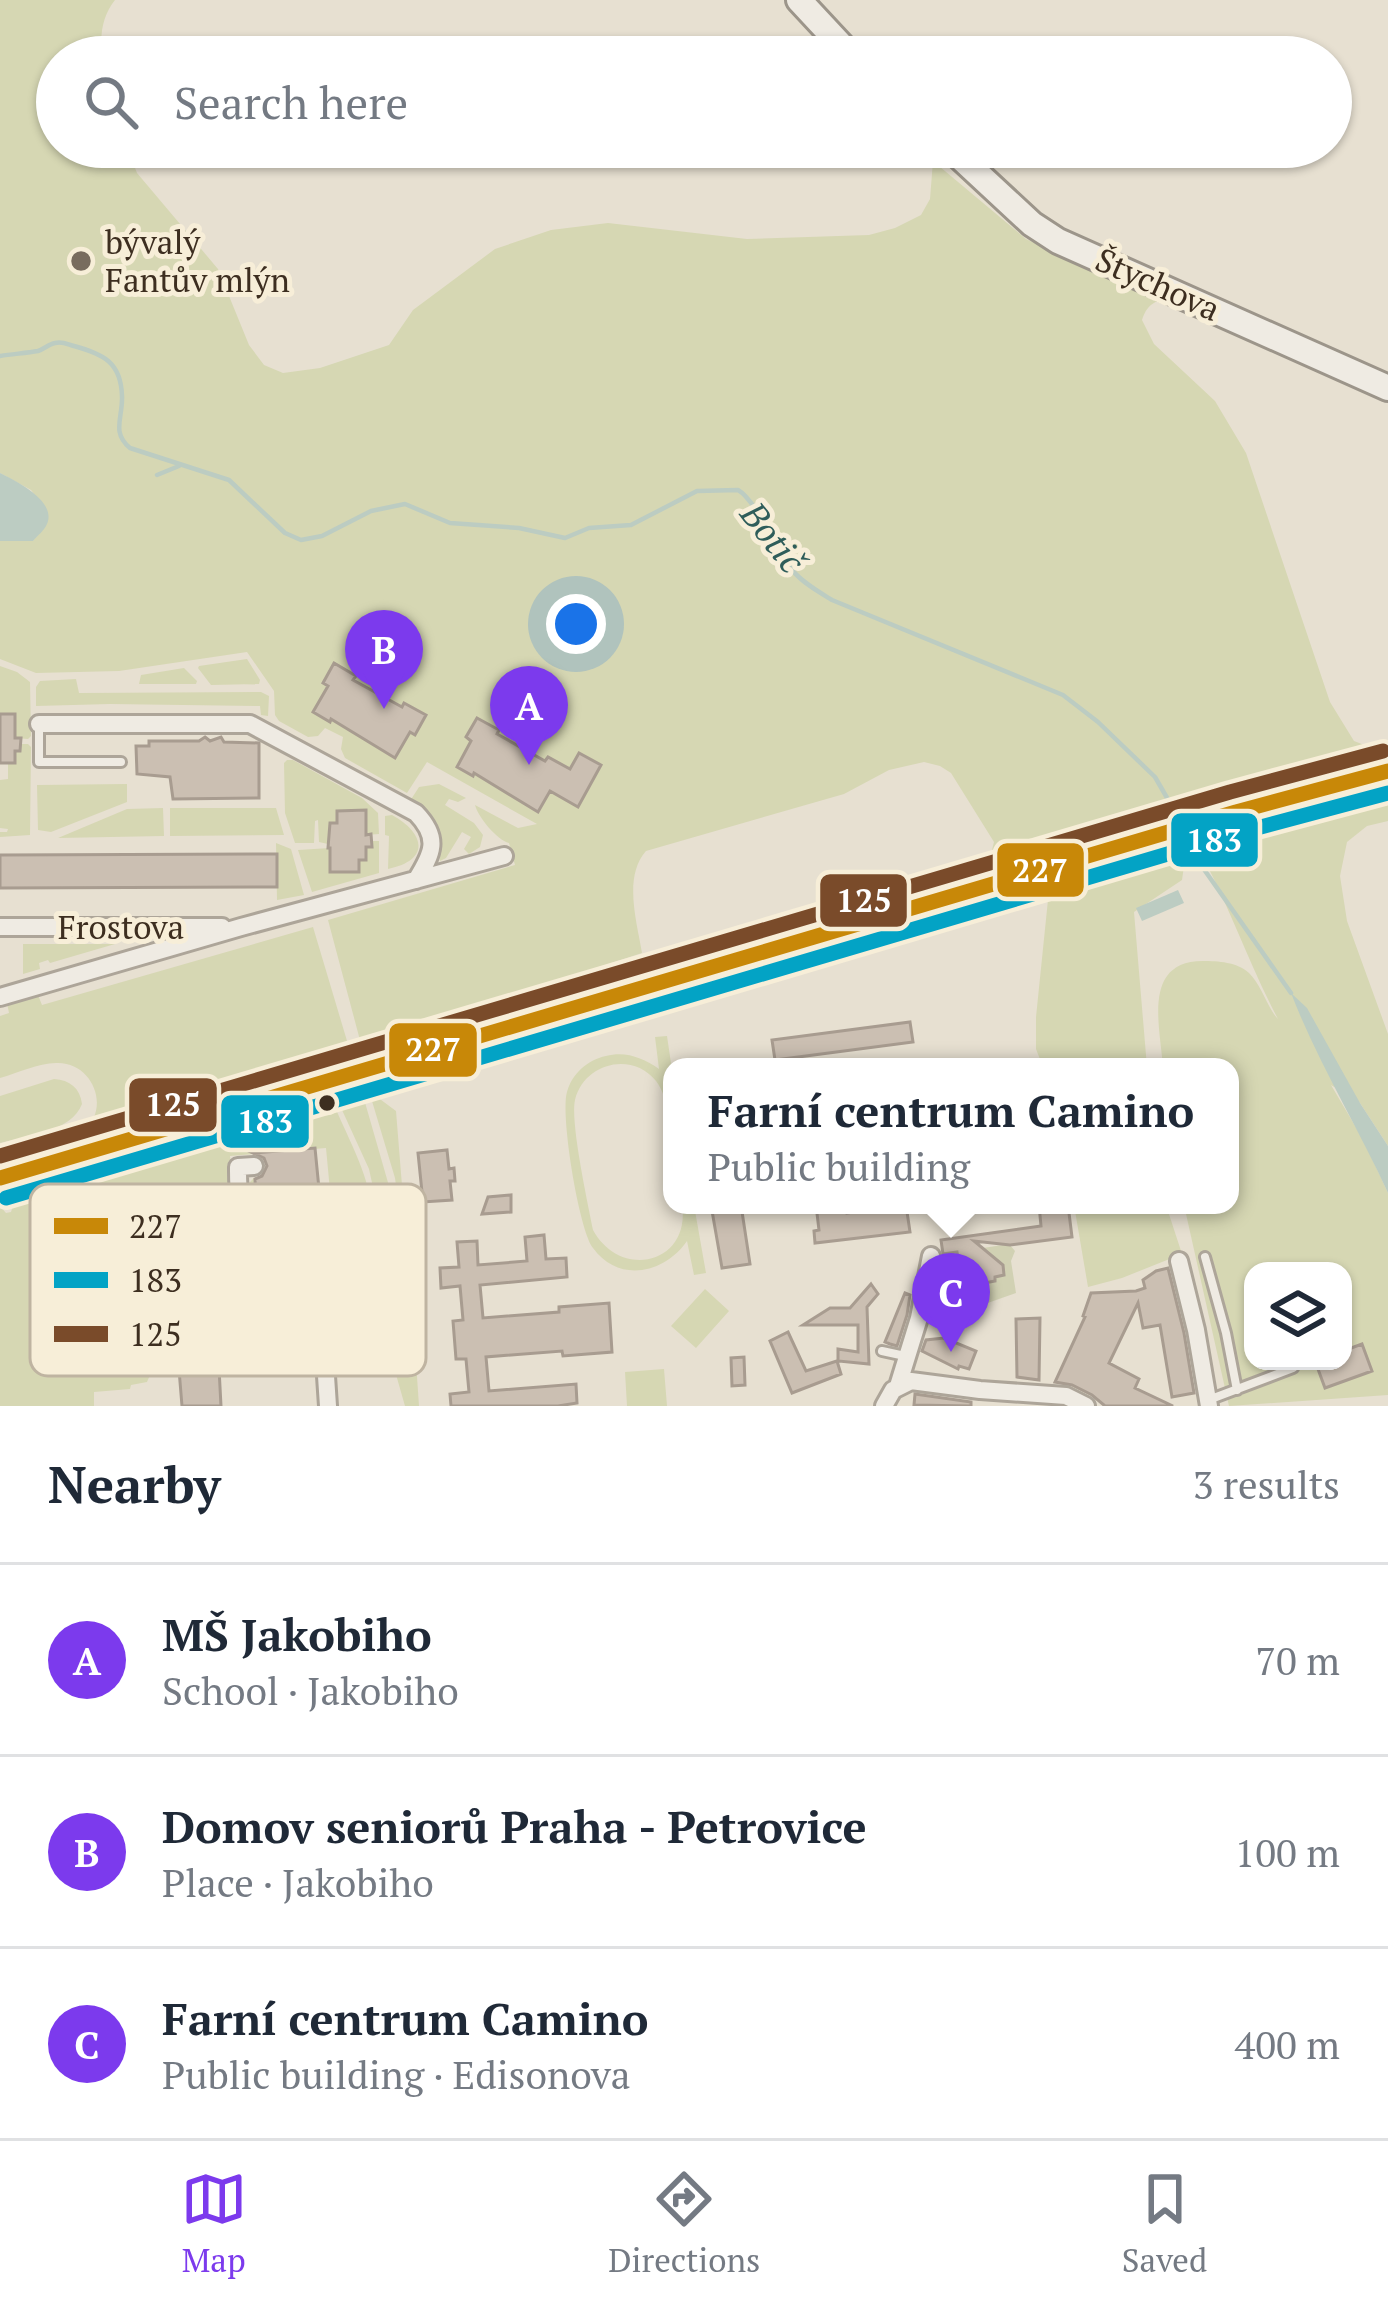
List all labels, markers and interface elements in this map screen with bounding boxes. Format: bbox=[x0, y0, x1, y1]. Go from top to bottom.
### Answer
search box bbox=[36, 36, 1352, 168]
icon: search bbox=[78, 69, 144, 135]
text: Search here bbox=[174, 72, 408, 132]
place label: bývalý Fantův mlýn bbox=[105, 220, 290, 301]
street label: Štychova bbox=[1089, 237, 1227, 330]
marker: bývalý Fantův mlýn bbox=[68, 248, 94, 274]
water label: Botič bbox=[730, 491, 817, 584]
your location bbox=[546, 594, 606, 654]
pin: B bbox=[345, 610, 423, 709]
pin: A bbox=[490, 666, 568, 765]
line badge: 183 bbox=[1169, 811, 1260, 869]
text: 183 bbox=[1186, 818, 1242, 861]
line badge: 227 bbox=[995, 841, 1086, 899]
text: 227 bbox=[1012, 848, 1068, 891]
line badge: 125 bbox=[818, 872, 909, 929]
text: 125 bbox=[836, 878, 892, 921]
street label: Frostova bbox=[58, 905, 184, 948]
line badge: 227 bbox=[387, 1021, 479, 1079]
text: 227 bbox=[405, 1027, 461, 1070]
popup bbox=[663, 1058, 1239, 1214]
line badge: 125 bbox=[127, 1076, 219, 1134]
text: Farní centrum Camino bbox=[708, 1080, 1194, 1140]
text: 125 bbox=[145, 1082, 201, 1125]
unlabelled marker bbox=[316, 1092, 338, 1114]
line badge: 183 bbox=[219, 1093, 311, 1150]
text: 183 bbox=[237, 1099, 293, 1142]
text: Public building bbox=[708, 1140, 970, 1192]
legend bbox=[30, 1184, 426, 1376]
text: 227 bbox=[129, 1204, 182, 1247]
pin: C bbox=[912, 1253, 990, 1352]
text: 183 bbox=[129, 1258, 182, 1301]
map controls bbox=[1244, 1262, 1352, 1370]
button: layers bbox=[1244, 1262, 1352, 1370]
text: 125 bbox=[129, 1312, 182, 1355]
text: Nearby bbox=[48, 1450, 221, 1518]
text: 3 results bbox=[1193, 1458, 1340, 1510]
text: MŠ Jakobiho bbox=[162, 1604, 432, 1664]
text: A bbox=[73, 1634, 101, 1686]
text: 70 m bbox=[1255, 1634, 1340, 1686]
text: School · Jakobiho bbox=[162, 1664, 459, 1716]
text: Domov seniorů Praha - Petrovice bbox=[162, 1796, 867, 1856]
text: B bbox=[74, 1826, 100, 1878]
text: 100 m bbox=[1235, 1826, 1340, 1878]
text: Place · Jakobiho bbox=[162, 1856, 434, 1908]
text: Farní centrum Camino bbox=[162, 1988, 648, 2048]
text: C bbox=[74, 2018, 100, 2070]
text: 400 m bbox=[1235, 2018, 1340, 2070]
text: Public building · Edisonova bbox=[162, 2048, 631, 2100]
tab: Map bbox=[181, 2166, 247, 2281]
tab: Directions bbox=[608, 2166, 760, 2281]
tab: Saved bbox=[1122, 2166, 1207, 2281]

